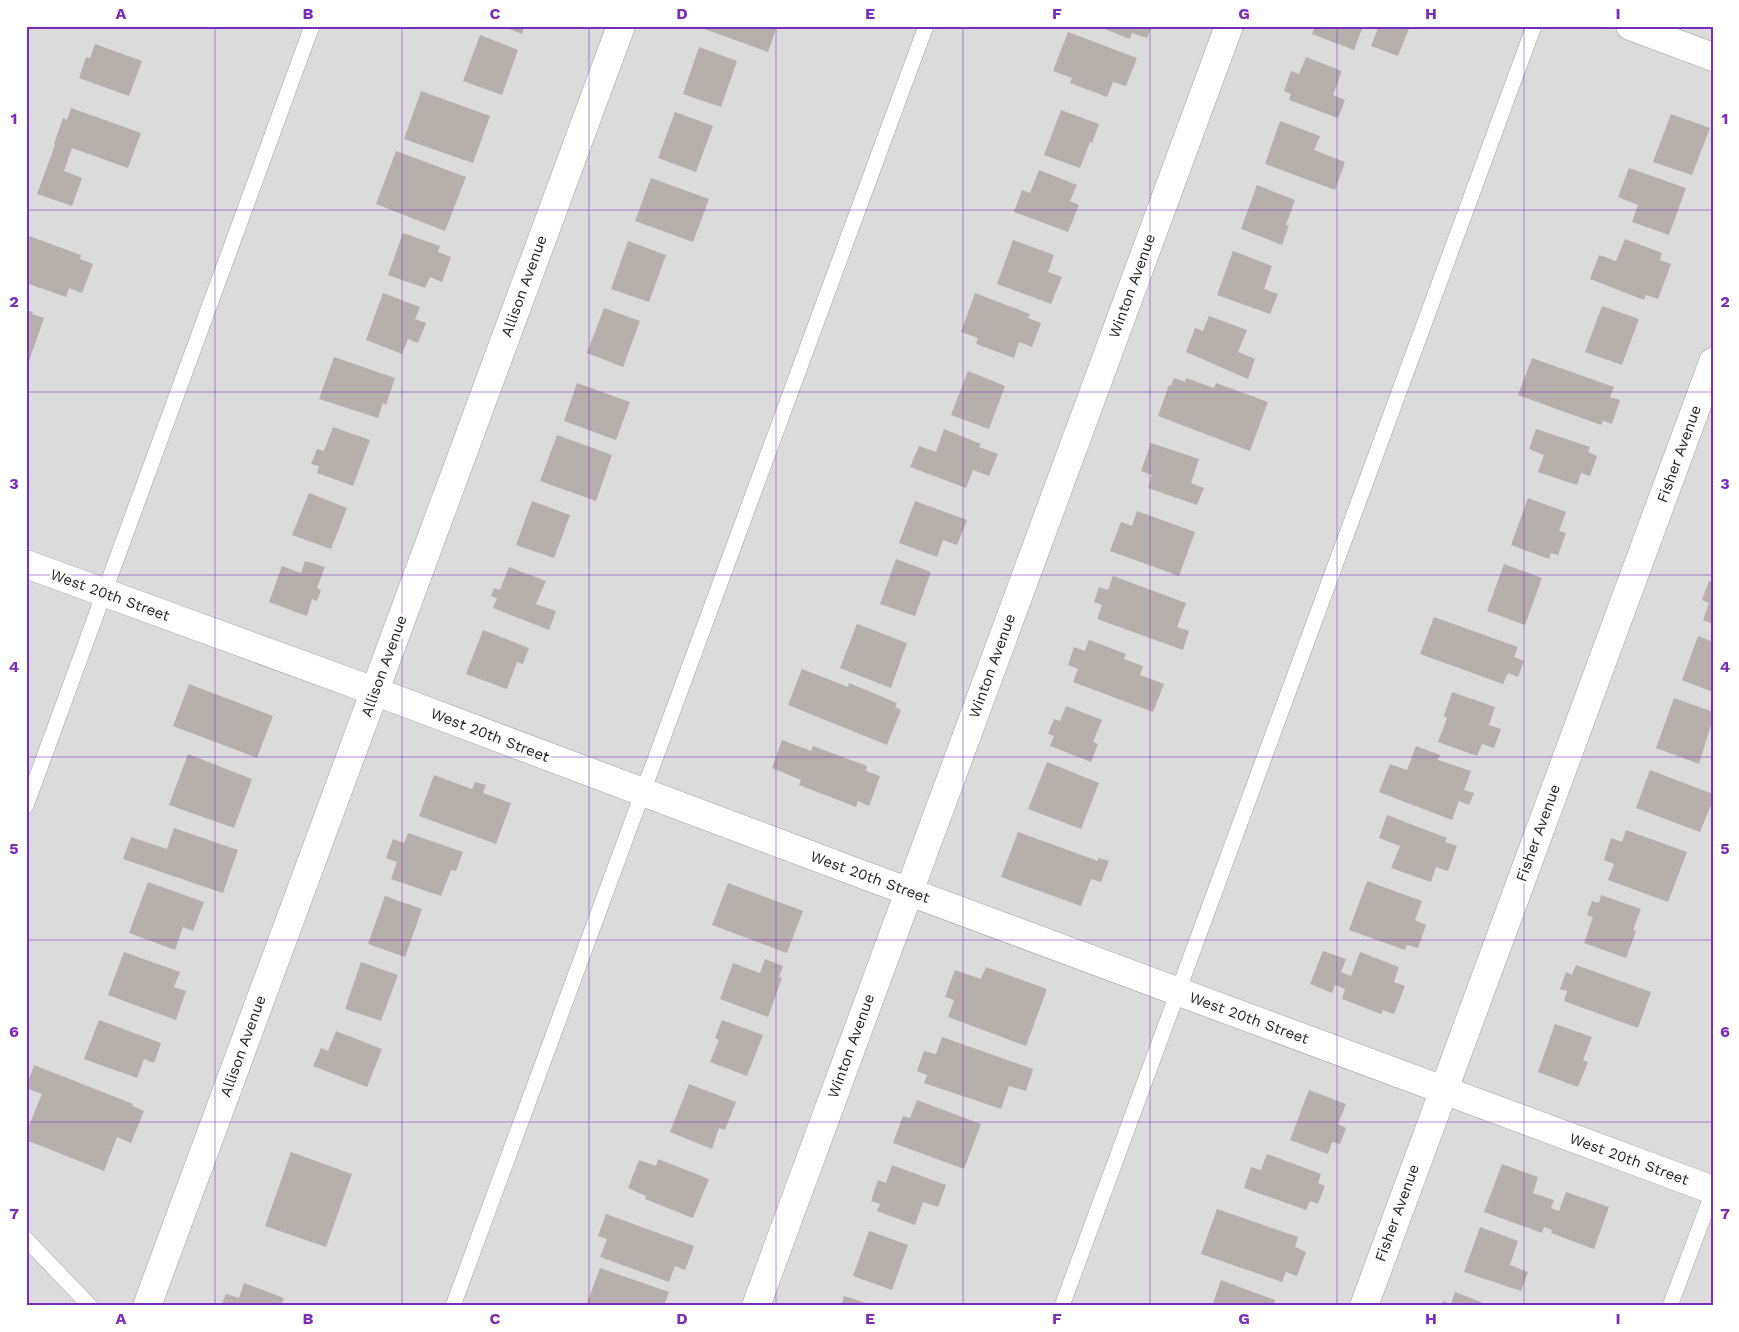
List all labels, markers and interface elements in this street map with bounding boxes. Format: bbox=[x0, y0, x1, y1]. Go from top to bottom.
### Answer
text: A bbox=[116, 4, 127, 23]
text: B bbox=[303, 4, 314, 23]
text: C bbox=[490, 4, 501, 23]
text: D bbox=[676, 4, 688, 23]
text: E bbox=[865, 4, 875, 23]
text: F bbox=[1052, 4, 1062, 23]
text: G bbox=[1238, 4, 1250, 23]
text: H bbox=[1425, 4, 1437, 23]
text: I bbox=[1615, 4, 1621, 23]
text: 1 bbox=[11, 109, 17, 128]
text: 1 bbox=[1722, 109, 1728, 128]
street label: Winton Avenue bbox=[1105, 231, 1159, 341]
street label: Allison Avenue bbox=[497, 233, 551, 339]
text: 2 bbox=[9, 292, 19, 311]
text: 2 bbox=[1720, 292, 1730, 311]
street label: Fisher Avenue bbox=[1653, 403, 1705, 505]
text: 3 bbox=[9, 474, 19, 493]
text: 3 bbox=[1720, 474, 1730, 493]
street label: West 20th Street bbox=[48, 565, 173, 625]
street label: Winton Avenue bbox=[965, 611, 1019, 721]
street label: Allison Avenue bbox=[357, 613, 411, 719]
text: 4 bbox=[9, 657, 19, 676]
text: 4 bbox=[1720, 657, 1730, 676]
street label: West 20th Street bbox=[428, 704, 553, 766]
street label: Fisher Avenue bbox=[1512, 782, 1564, 884]
text: 5 bbox=[9, 839, 19, 858]
text: 5 bbox=[1720, 839, 1730, 858]
street label: West 20th Street bbox=[808, 847, 933, 907]
street label: West 20th Street bbox=[1187, 988, 1312, 1048]
street label: Winton Avenue bbox=[824, 991, 878, 1101]
street label: Allison Avenue bbox=[216, 993, 270, 1099]
text: 6 bbox=[9, 1022, 19, 1041]
text: 6 bbox=[1720, 1022, 1730, 1041]
street label: West 20th Street bbox=[1567, 1129, 1692, 1189]
street label: Fisher Avenue bbox=[1371, 1162, 1423, 1264]
text: 7 bbox=[9, 1204, 19, 1223]
text: 7 bbox=[1720, 1204, 1730, 1223]
text: A bbox=[116, 1309, 127, 1328]
text: B bbox=[303, 1309, 314, 1328]
text: C bbox=[490, 1309, 501, 1328]
text: D bbox=[676, 1309, 688, 1328]
text: E bbox=[865, 1309, 875, 1328]
text: F bbox=[1052, 1309, 1062, 1328]
text: G bbox=[1238, 1309, 1250, 1328]
text: H bbox=[1425, 1309, 1437, 1328]
text: I bbox=[1615, 1309, 1621, 1328]

